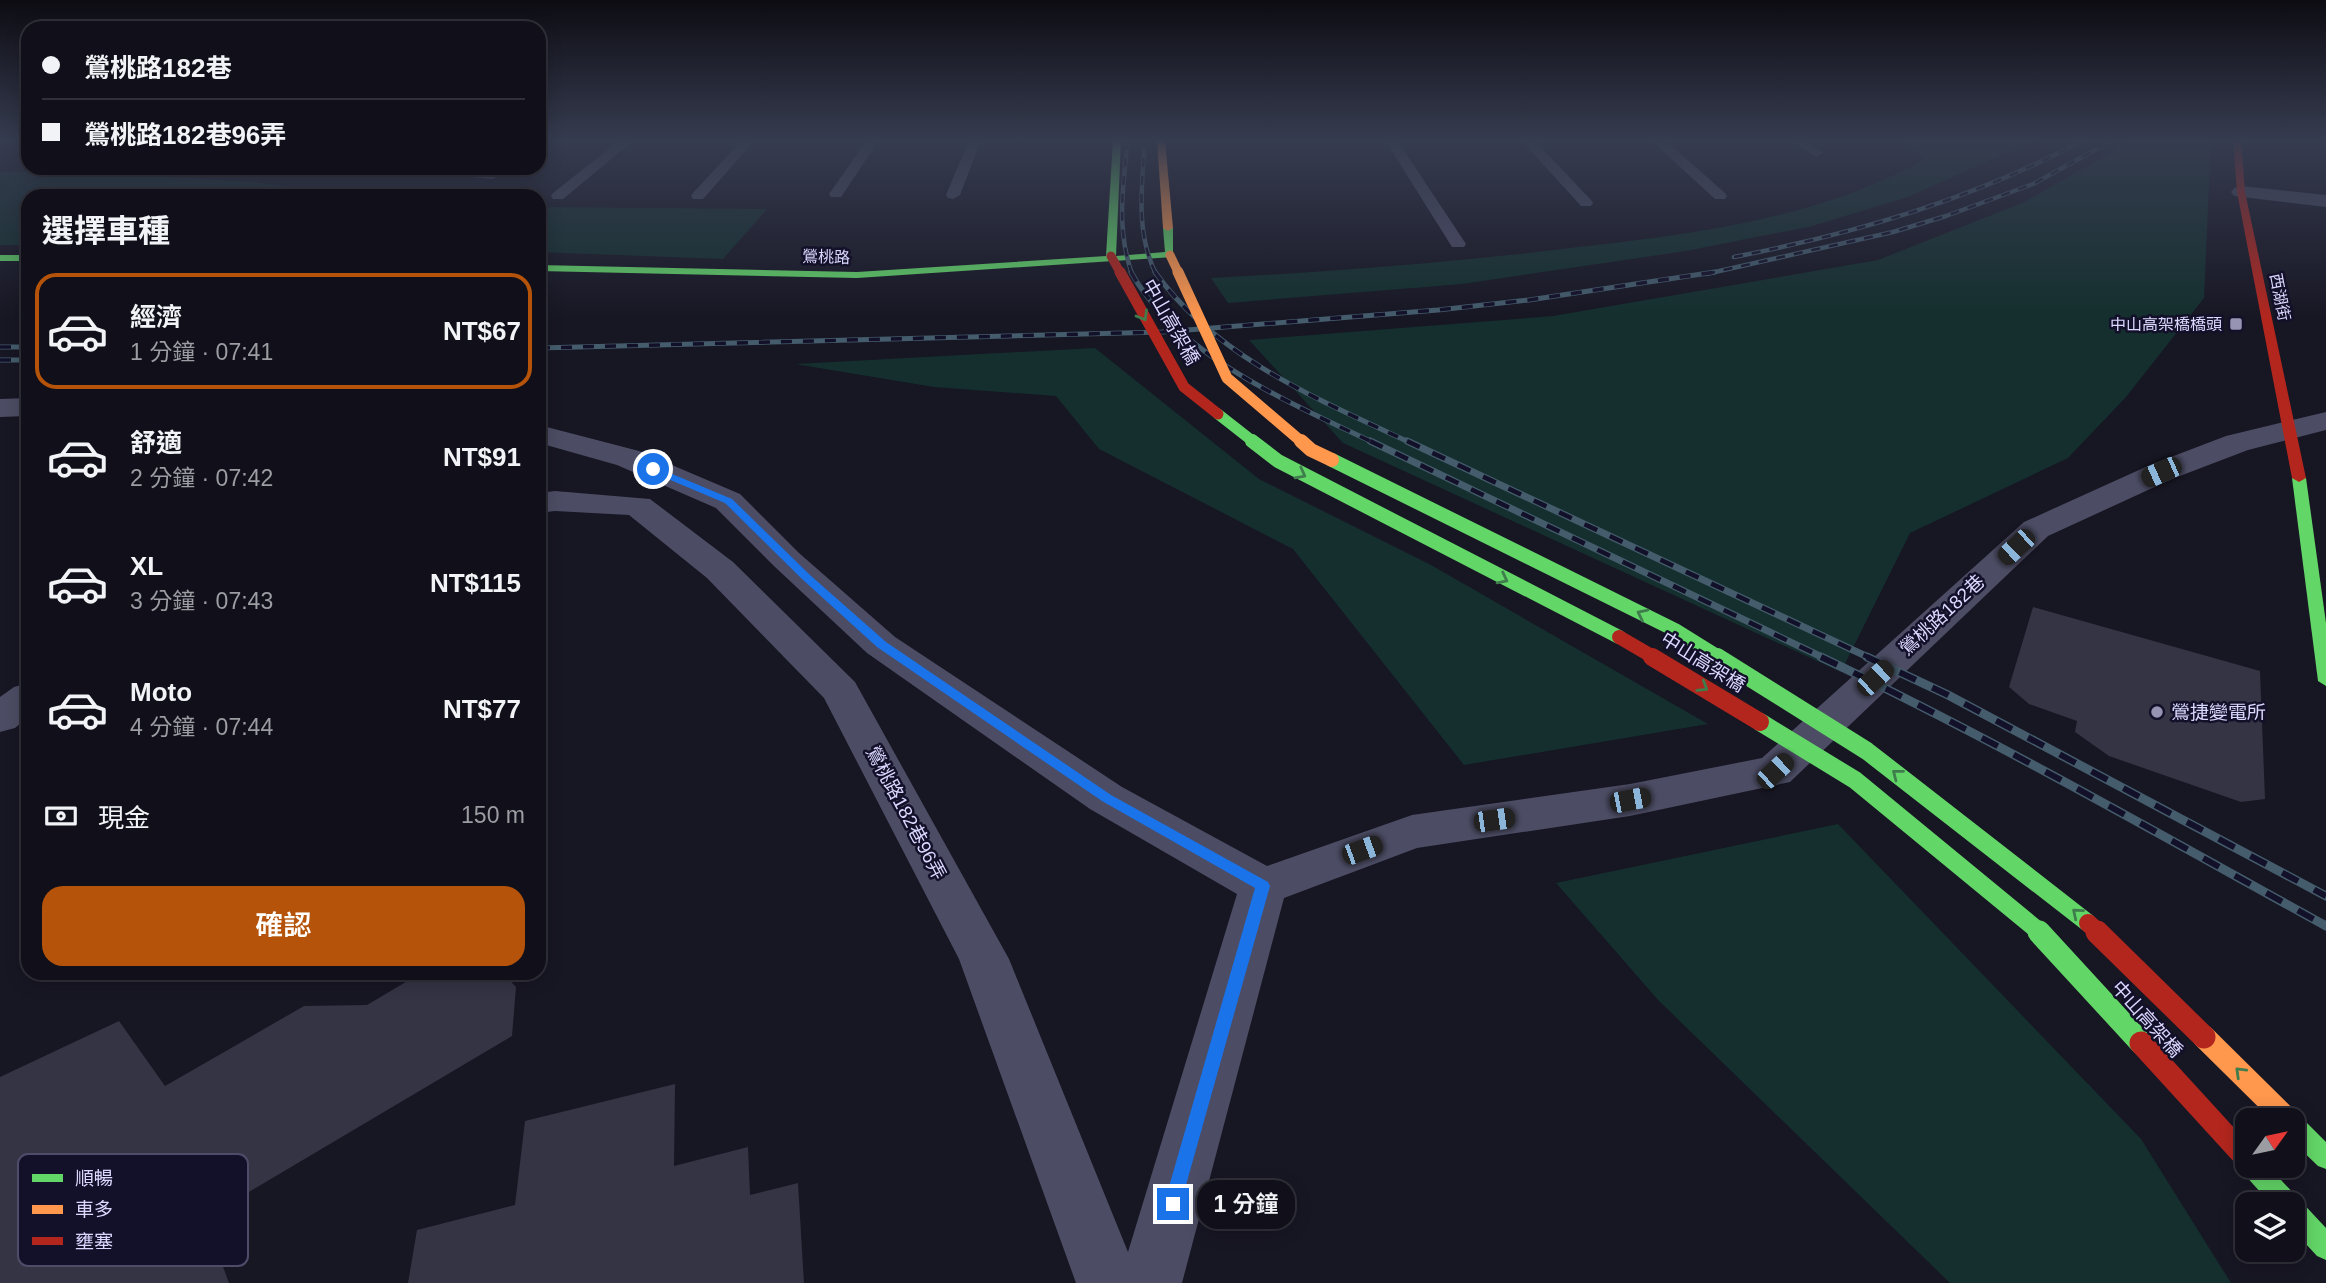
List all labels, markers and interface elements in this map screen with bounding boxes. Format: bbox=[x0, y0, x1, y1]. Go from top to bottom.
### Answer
text: 鶯桃路182巷 bbox=[84, 53, 231, 83]
text: 鶯桃路182巷96弄 bbox=[84, 120, 286, 150]
text: 選擇車種 bbox=[42, 213, 170, 249]
street label: 鶯桃路 bbox=[802, 248, 850, 266]
street label: 西湖街 bbox=[2267, 272, 2293, 322]
street label: 中山高架橋 bbox=[1138, 276, 1204, 368]
icon: car bbox=[46, 300, 109, 363]
text: 經濟 bbox=[130, 302, 182, 332]
one-way arrow bbox=[1135, 309, 1148, 322]
text: NT$67 bbox=[443, 316, 521, 346]
place label: 中山高架橋橋頭 bbox=[2110, 316, 2222, 333]
marker: 中山高架橋橋頭 bbox=[2228, 316, 2244, 332]
text: 1 分鐘 · 07:41 bbox=[130, 339, 273, 365]
icon: car bbox=[46, 426, 109, 489]
text: 舒適 bbox=[130, 428, 182, 458]
text: NT$91 bbox=[443, 442, 521, 472]
route start bbox=[637, 453, 669, 485]
car bbox=[2138, 454, 2185, 490]
text: 2 分鐘 · 07:42 bbox=[130, 465, 273, 491]
one-way arrow bbox=[1294, 465, 1306, 479]
car bbox=[1994, 525, 2039, 569]
text: XL bbox=[130, 551, 163, 581]
icon: car bbox=[46, 552, 109, 615]
text: NT$115 bbox=[430, 568, 521, 598]
one-way arrow bbox=[1496, 570, 1508, 584]
street label: 鶯桃路182巷 bbox=[1895, 571, 1989, 659]
text: 3 分鐘 · 07:43 bbox=[130, 588, 273, 614]
one-way arrow bbox=[1637, 608, 1649, 622]
street label: 中山高架橋 bbox=[1657, 628, 1749, 696]
car bbox=[1853, 656, 1898, 700]
text: Moto bbox=[130, 677, 192, 707]
icon: car bbox=[46, 678, 109, 741]
one-way arrow bbox=[1695, 678, 1708, 691]
text: NT$77 bbox=[443, 694, 521, 724]
place label: 鶯捷變電所 bbox=[2171, 702, 2266, 723]
marker: 鶯捷變電所 bbox=[2149, 704, 2165, 720]
text: 4 分鐘 · 07:44 bbox=[130, 714, 273, 740]
street label: 鶯桃路182巷96弄 bbox=[862, 743, 950, 883]
car bbox=[1753, 749, 1798, 793]
one-way arrow bbox=[1892, 770, 1904, 783]
car bbox=[1608, 786, 1653, 814]
icon: cash bbox=[42, 797, 80, 835]
text: 150 m bbox=[461, 802, 525, 828]
text: 現金 bbox=[98, 803, 150, 833]
car bbox=[1472, 807, 1517, 833]
car bbox=[1339, 833, 1386, 867]
button: 確認 bbox=[42, 886, 525, 966]
one-way arrow bbox=[2072, 909, 2085, 921]
street label: 中山高架橋 bbox=[2107, 977, 2187, 1061]
one-way arrow bbox=[2235, 1068, 2248, 1081]
north arrow bbox=[2235, 1108, 2305, 1178]
map controls bbox=[2235, 1108, 2305, 1262]
legend bbox=[18, 1154, 248, 1266]
text: 順暢 bbox=[75, 1168, 113, 1189]
callout: 1 分鐘 bbox=[1198, 1180, 1296, 1228]
route end bbox=[1157, 1188, 1189, 1220]
text: 1 分鐘 bbox=[1213, 1191, 1279, 1217]
button: layers bbox=[2235, 1192, 2305, 1262]
text: 車多 bbox=[75, 1199, 113, 1220]
text: 壅塞 bbox=[75, 1231, 113, 1252]

